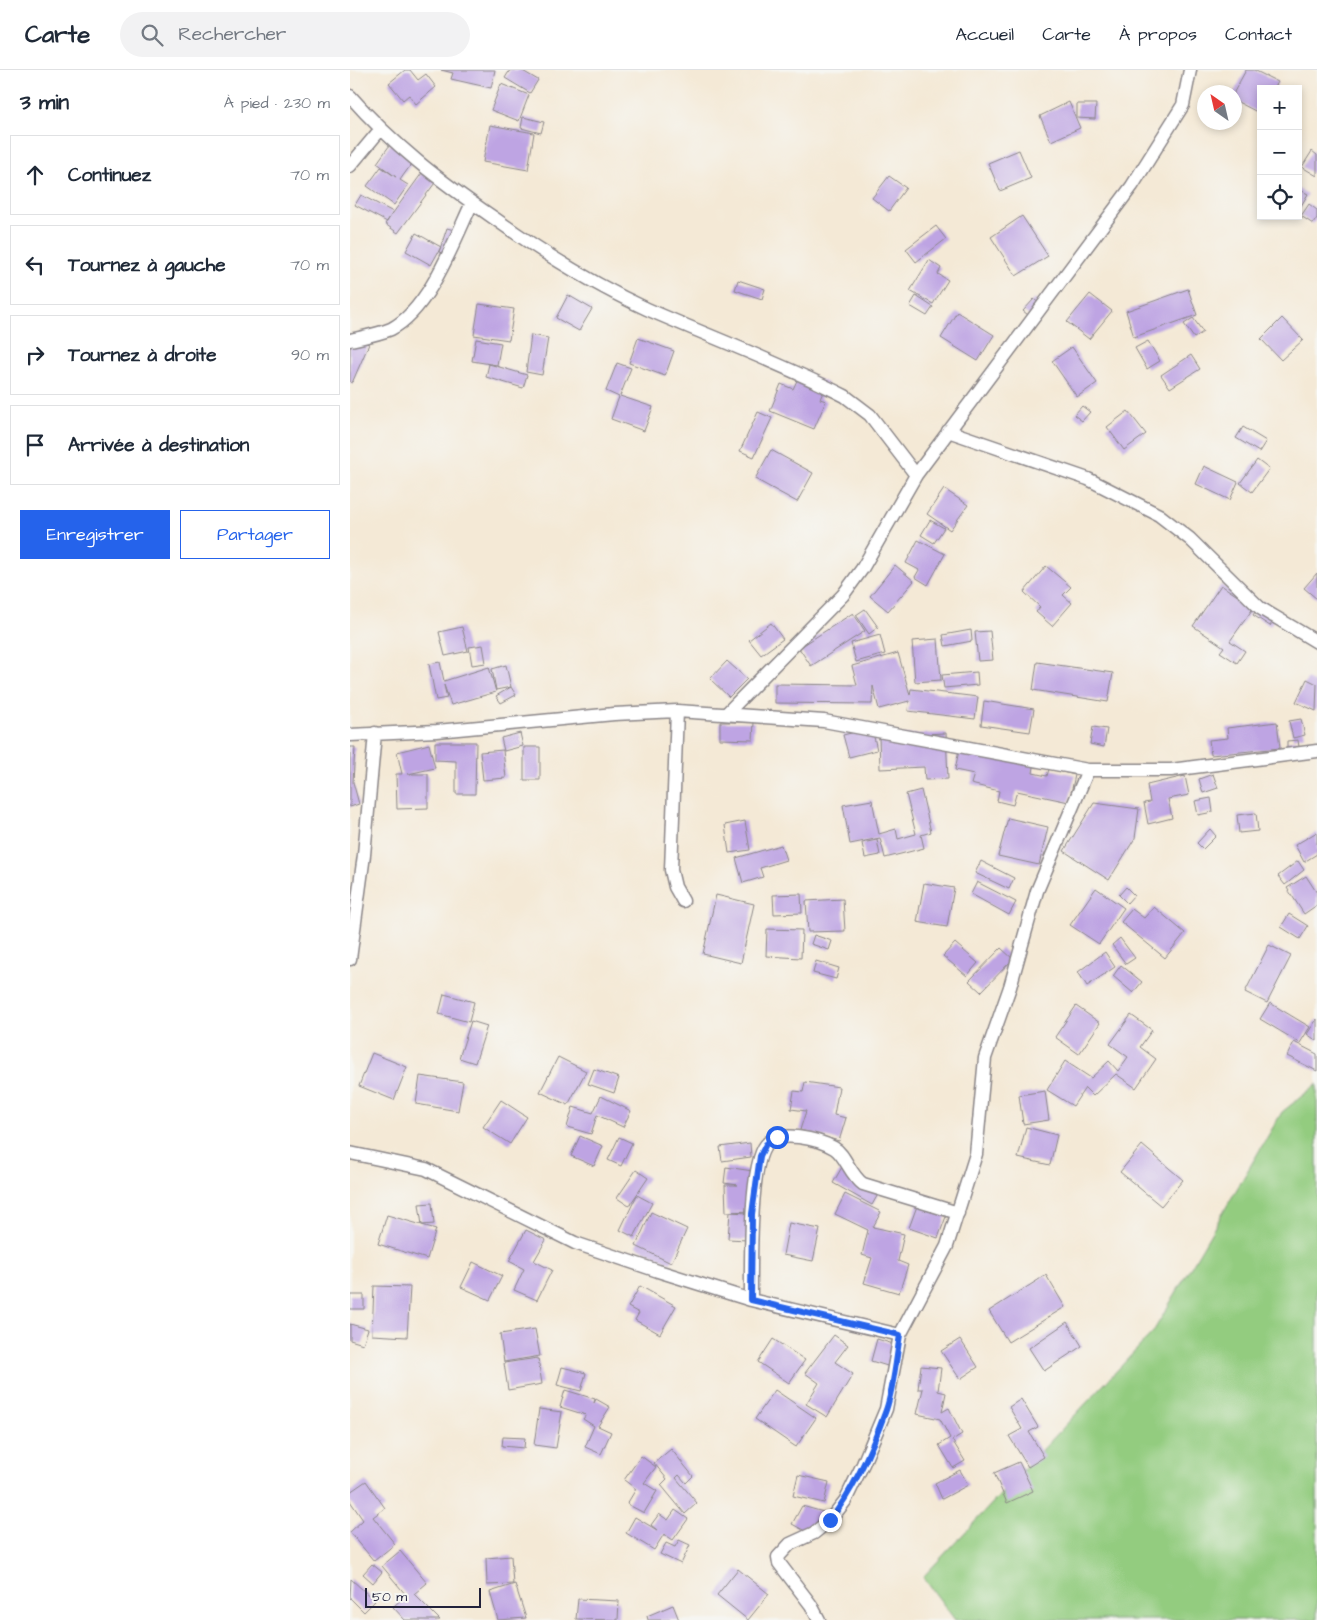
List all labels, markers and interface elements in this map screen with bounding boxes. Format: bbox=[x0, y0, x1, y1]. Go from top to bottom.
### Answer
search box bbox=[120, 12, 470, 57]
text: Carte bbox=[25, 18, 90, 52]
icon: search bbox=[138, 21, 166, 49]
text: Rechercher bbox=[178, 21, 286, 48]
text: Accueil bbox=[955, 22, 1014, 47]
text: Carte bbox=[1042, 22, 1091, 47]
text: À propos bbox=[1119, 22, 1197, 47]
text: Contact bbox=[1225, 22, 1292, 47]
north arrow bbox=[1197, 85, 1242, 130]
map controls bbox=[1257, 85, 1302, 220]
button: + bbox=[1257, 85, 1302, 130]
text: 3 min bbox=[20, 88, 69, 117]
text: À pied · 230 m bbox=[224, 92, 330, 114]
button: − bbox=[1257, 130, 1302, 175]
icon: ahead bbox=[21, 161, 49, 189]
text: Continuez bbox=[68, 162, 151, 189]
text: 70 m bbox=[290, 164, 329, 186]
button: locate bbox=[1257, 175, 1302, 220]
icon: left bbox=[21, 251, 49, 279]
text: Tournez à gauche bbox=[68, 252, 226, 279]
text: 70 m bbox=[290, 254, 329, 276]
icon: right bbox=[21, 341, 49, 369]
text: Tournez à droite bbox=[68, 342, 216, 369]
text: 90 m bbox=[291, 344, 329, 366]
icon: arrive bbox=[21, 431, 49, 459]
text: Arrivée à destination bbox=[68, 432, 249, 459]
button: Enregistrer bbox=[20, 510, 170, 559]
button: Partager bbox=[180, 510, 330, 559]
route start bbox=[766, 1126, 789, 1149]
route end bbox=[819, 1509, 842, 1532]
scale bar bbox=[365, 1585, 481, 1608]
text: 50 m bbox=[372, 1587, 407, 1607]

